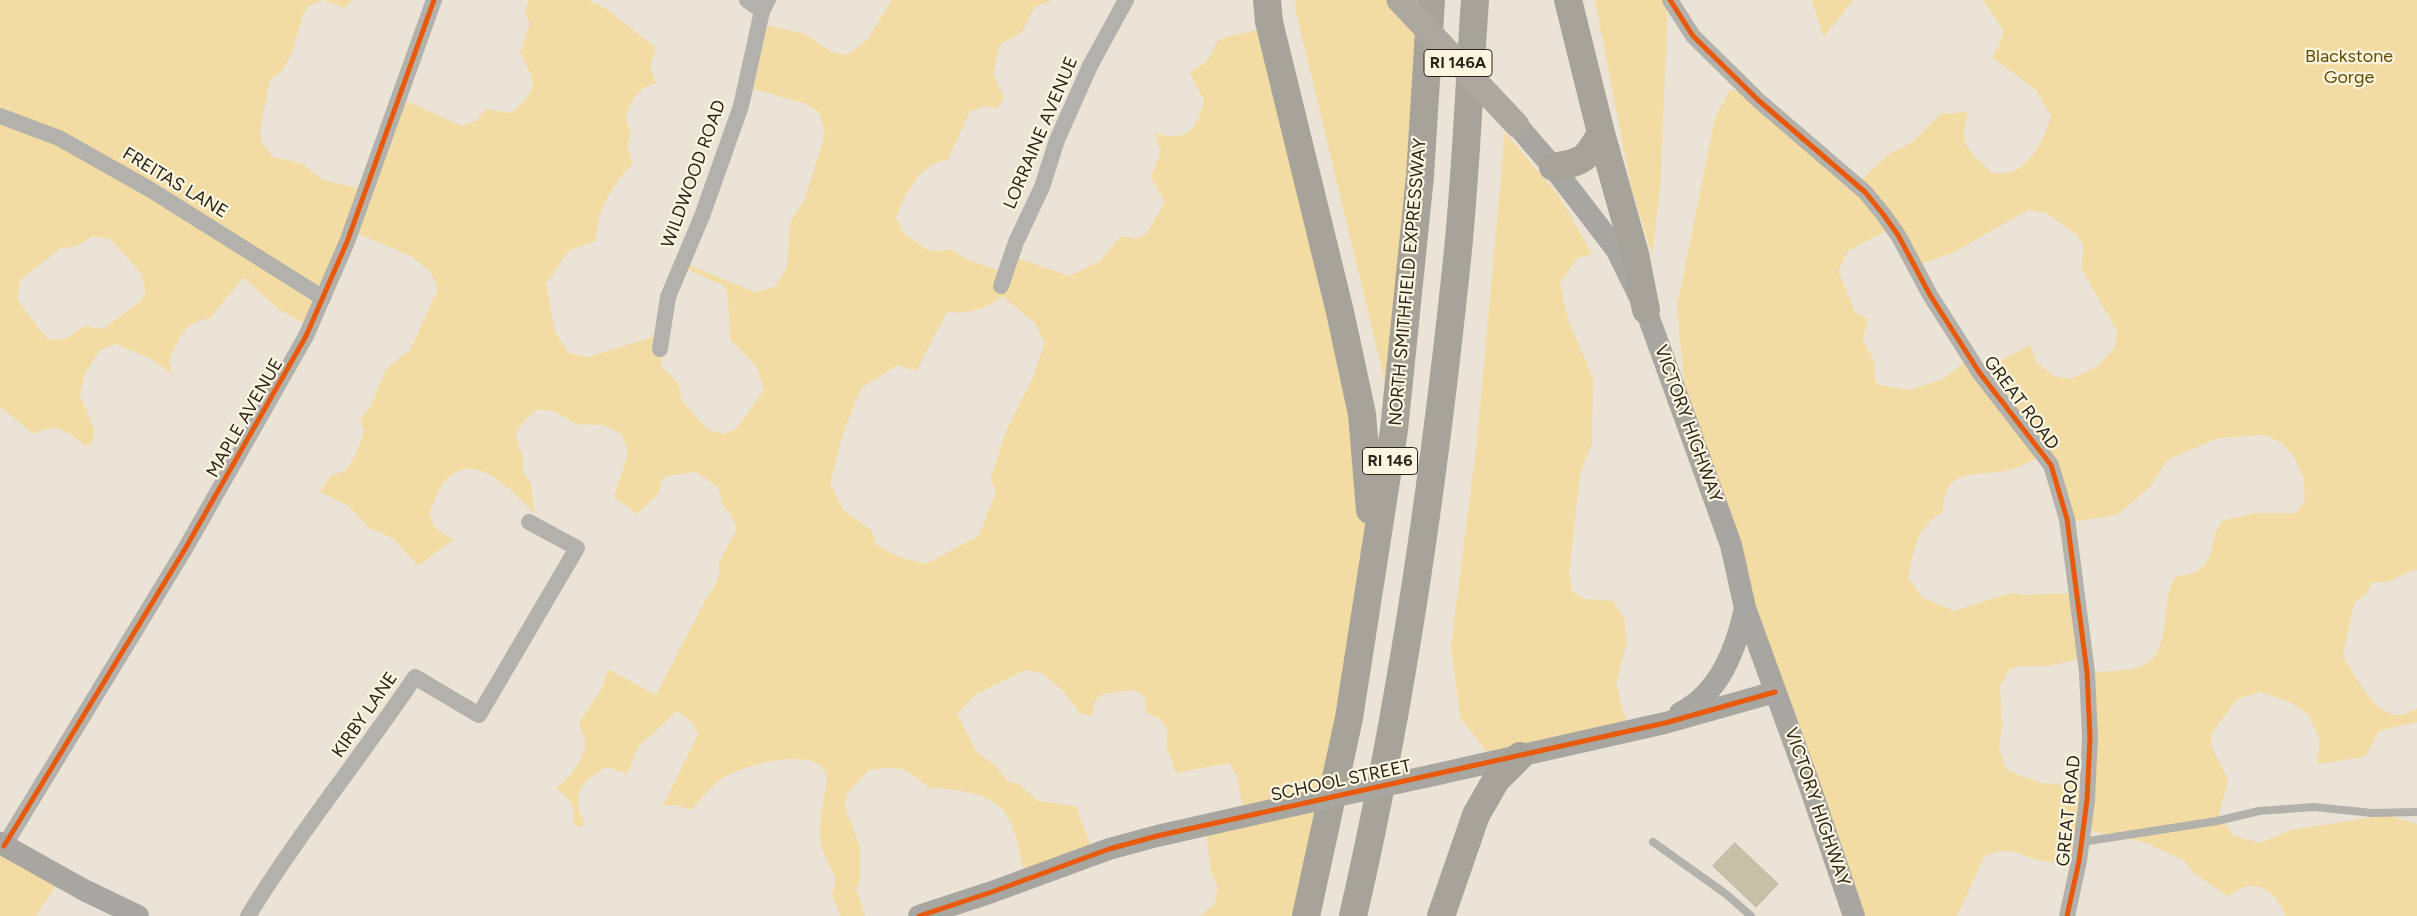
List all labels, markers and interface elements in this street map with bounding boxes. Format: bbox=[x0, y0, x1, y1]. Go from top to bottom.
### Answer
park label: Blackstone Gorge bbox=[2305, 46, 2393, 88]
road number: RI 146A bbox=[1424, 49, 1492, 76]
street label: LORRAINE AVENUE bbox=[999, 54, 1083, 212]
street label: WILDWOOD ROAD bbox=[657, 97, 731, 251]
street label: NORTH SMITHFIELD EXPRESSWAY bbox=[1385, 137, 1431, 427]
street label: FREITAS LANE bbox=[118, 143, 232, 223]
street label: VICTORY HIGHWAY bbox=[1649, 342, 1727, 506]
street label: GREAT ROAD bbox=[1979, 352, 2063, 454]
street label: MAPLE AVENUE bbox=[202, 355, 288, 481]
road number: RI 146 bbox=[1362, 448, 1418, 474]
street label: KIRBY LANE bbox=[328, 668, 402, 762]
street label: VICTORY HIGHWAY bbox=[1780, 725, 1854, 889]
street label: GREAT ROAD bbox=[2052, 754, 2086, 868]
street label: SCHOOL STREET bbox=[1269, 756, 1413, 806]

